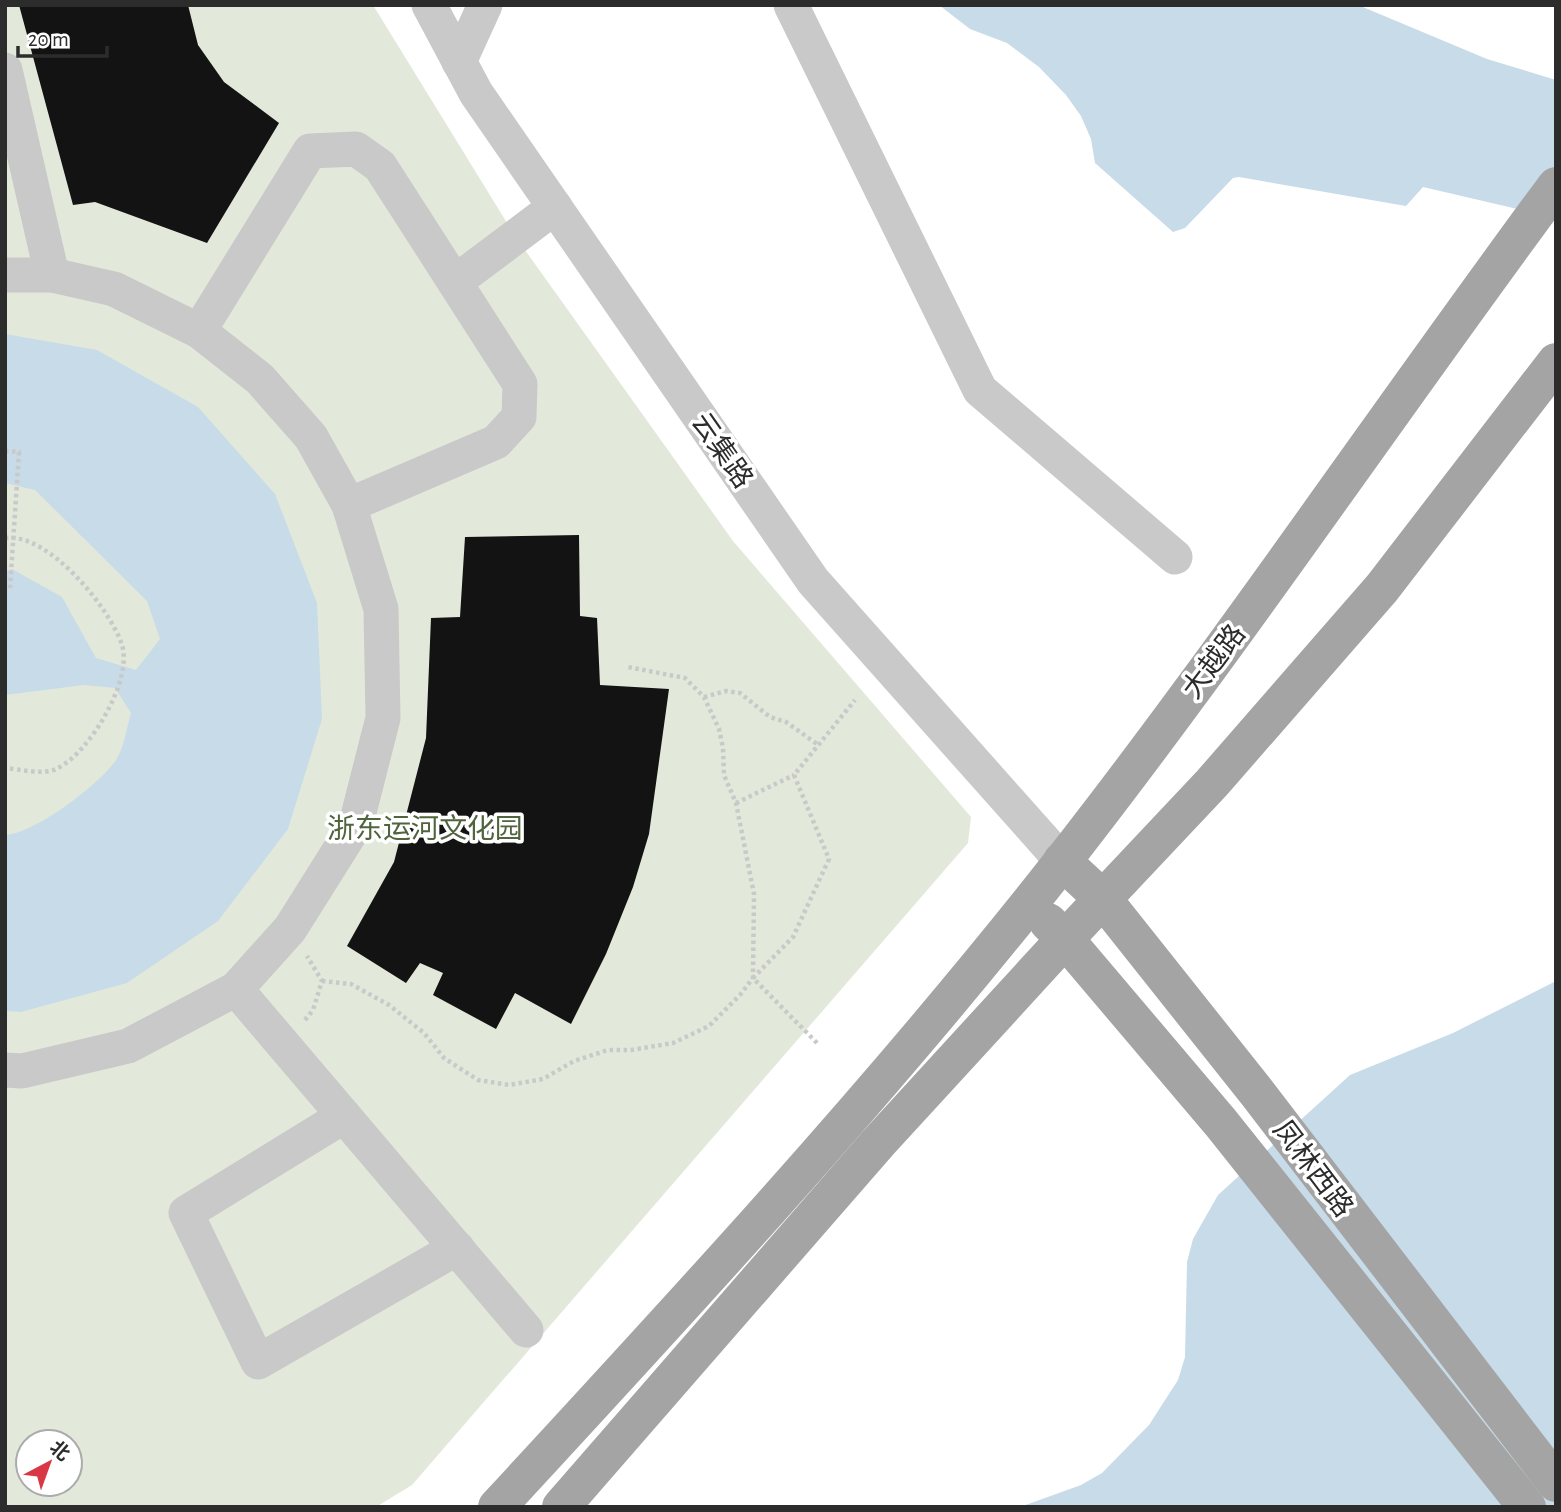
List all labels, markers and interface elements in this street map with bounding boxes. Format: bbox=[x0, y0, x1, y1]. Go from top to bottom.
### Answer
scale bar bbox=[18, 14, 107, 58]
text: 20 m bbox=[28, 29, 69, 50]
street label: 云集路 bbox=[686, 408, 759, 494]
street label: 大越路 bbox=[1177, 619, 1251, 704]
park label: 浙东运河文化园 bbox=[327, 814, 523, 844]
street label: 凤林西路 bbox=[1268, 1115, 1359, 1222]
north arrow bbox=[14, 1428, 84, 1498]
text: 北 bbox=[46, 1437, 73, 1465]

